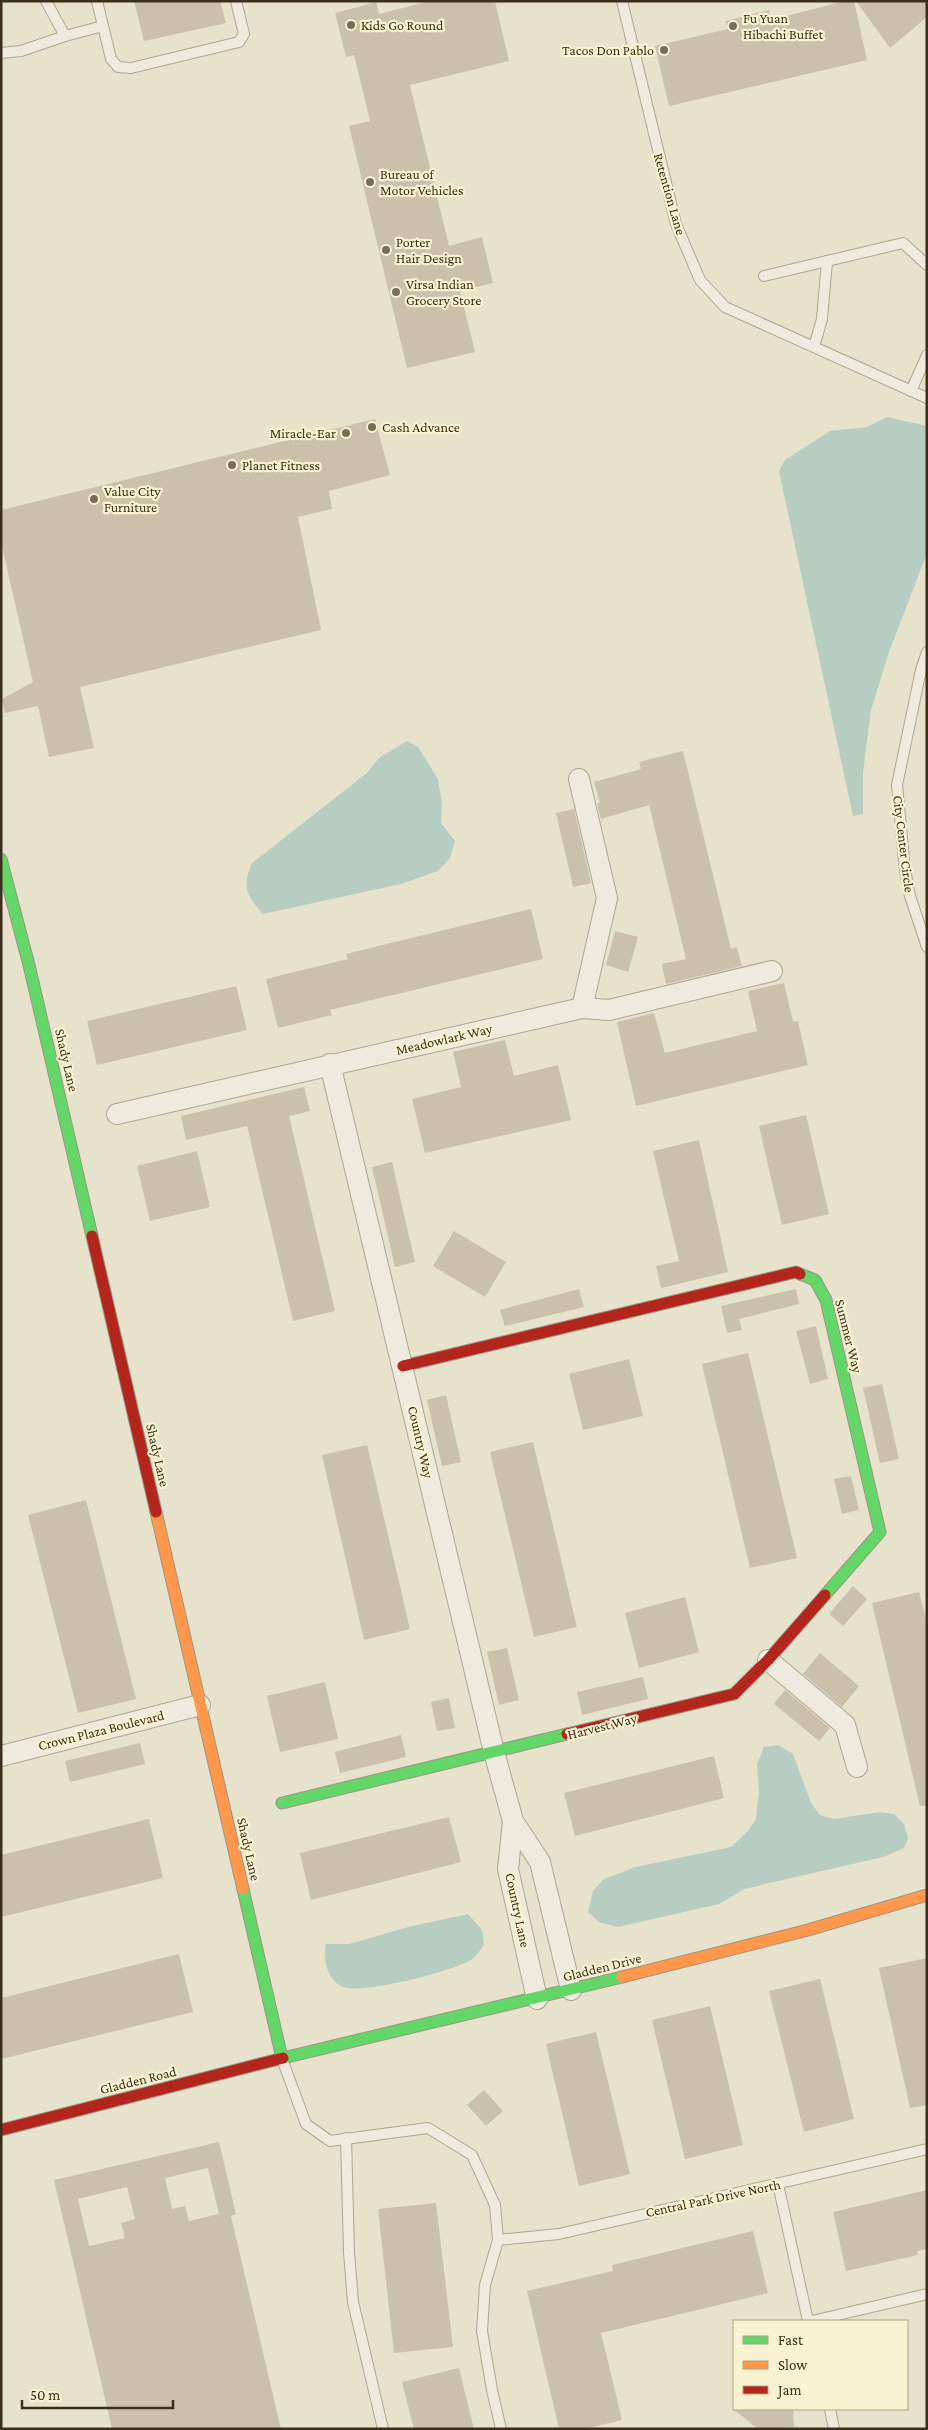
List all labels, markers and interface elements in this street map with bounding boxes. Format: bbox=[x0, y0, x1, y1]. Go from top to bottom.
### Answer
place label: Fu Yuan Hibachi Buffet bbox=[743, 10, 824, 42]
place label: Kids Go Round bbox=[361, 17, 444, 33]
marker: Kids Go Round bbox=[345, 19, 357, 31]
marker: Fu Yuan Hibachi Buffet bbox=[727, 20, 739, 32]
place label: Tacos Don Pablo bbox=[562, 42, 654, 58]
marker: Tacos Don Pablo bbox=[658, 44, 670, 56]
street label: Retention Lane bbox=[651, 151, 689, 237]
place label: Bureau of Motor Vehicles bbox=[380, 166, 463, 198]
marker: Bureau of Motor Vehicles bbox=[364, 176, 376, 188]
place label: Porter Hair Design bbox=[396, 234, 462, 266]
marker: Porter Hair Design bbox=[380, 244, 392, 256]
place label: Virsa Indian Grocery Store bbox=[406, 276, 481, 308]
marker: Virsa Indian Grocery Store bbox=[390, 286, 402, 298]
place label: Cash Advance bbox=[382, 419, 460, 435]
marker: Cash Advance bbox=[366, 421, 378, 433]
place label: Miracle-Ear bbox=[270, 425, 336, 441]
marker: Miracle-Ear bbox=[340, 427, 352, 439]
place label: Planet Fitness bbox=[242, 457, 320, 473]
marker: Planet Fitness bbox=[226, 459, 238, 471]
place label: Value City Furniture bbox=[104, 483, 161, 515]
marker: Value City Furniture bbox=[88, 493, 100, 505]
street label: City Center Circle bbox=[890, 794, 918, 894]
street label: Meadowlark Way bbox=[394, 1020, 494, 1058]
street label: Shady Lane bbox=[52, 1027, 82, 1093]
street label: Summer Way bbox=[832, 1298, 866, 1375]
street label: Country Way bbox=[405, 1404, 437, 1480]
street label: Shady Lane bbox=[143, 1422, 173, 1488]
street label: Crown Plaza Boulevard bbox=[36, 1706, 166, 1753]
street label: Harvest Way bbox=[566, 1710, 639, 1742]
street label: Shady Lane bbox=[234, 1816, 264, 1882]
street label: Country Lane bbox=[502, 1871, 534, 1949]
street label: Gladden Drive bbox=[561, 1950, 643, 1984]
street label: Gladden Road bbox=[98, 2063, 179, 2097]
street label: Central Park Drive North bbox=[644, 2176, 782, 2220]
legend bbox=[733, 2320, 908, 2410]
text: Fast bbox=[778, 2332, 804, 2348]
text: Slow bbox=[778, 2357, 808, 2373]
scale bar bbox=[22, 2378, 174, 2410]
text: Jam bbox=[776, 2382, 801, 2399]
text: 50 m bbox=[30, 2387, 60, 2403]

